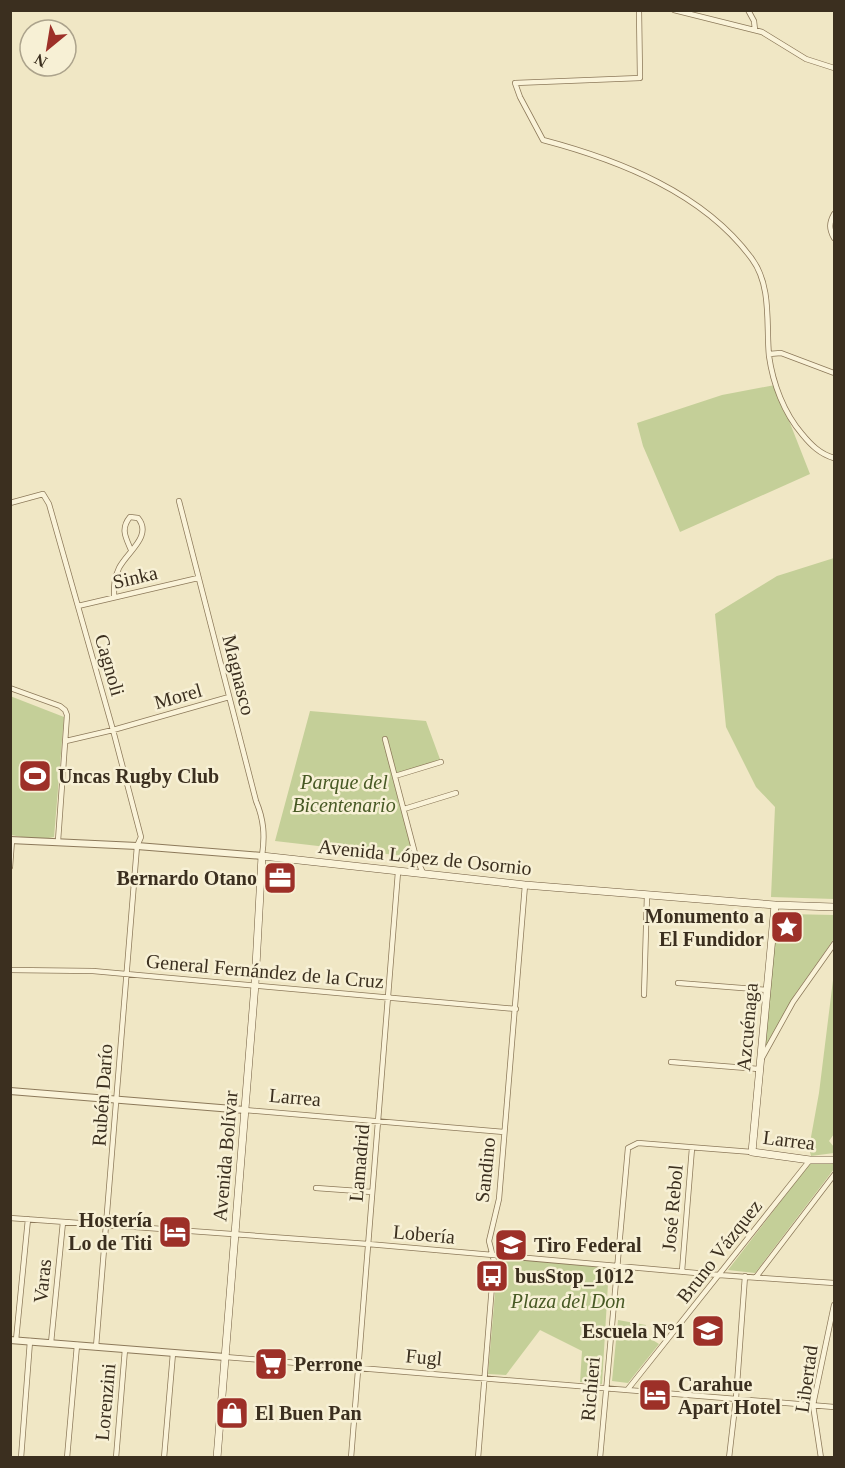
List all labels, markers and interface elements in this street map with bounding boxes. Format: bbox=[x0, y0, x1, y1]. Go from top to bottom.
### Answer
north arrow bbox=[18, 18, 78, 78]
text: N bbox=[31, 50, 50, 71]
street label: Sinka bbox=[110, 561, 160, 593]
street label: Cagnoli bbox=[90, 632, 129, 699]
street label: Magnasco bbox=[217, 632, 260, 718]
street label: Morel bbox=[151, 679, 205, 713]
sports icon: Uncas Rugby Club bbox=[17, 758, 53, 794]
place label: Uncas Rugby Club bbox=[58, 765, 219, 788]
park label: Parque del Bicentenario bbox=[292, 771, 396, 816]
street label: Avenida López de Osornio bbox=[317, 835, 533, 880]
office icon: Bernardo Otano bbox=[262, 860, 298, 896]
place label: Bernardo Otano bbox=[116, 867, 257, 889]
place label: Monumento a El Fundidor bbox=[645, 905, 764, 950]
place icon: Monumento a El Fundidor bbox=[769, 909, 805, 945]
street label: General Fernández de la Cruz bbox=[145, 950, 385, 992]
street label: Azcuénaga bbox=[732, 982, 763, 1072]
street label: Rubén Darío bbox=[87, 1043, 117, 1147]
street label: Larrea bbox=[268, 1084, 322, 1110]
street label: Avenida Bolívar bbox=[208, 1089, 242, 1222]
street label: Lamadrid bbox=[345, 1123, 373, 1203]
street label: Larrea bbox=[762, 1126, 816, 1154]
street label: Sandino bbox=[471, 1136, 499, 1204]
street label: José Rebol bbox=[657, 1163, 687, 1252]
street label: Bruno Vázquez bbox=[672, 1195, 767, 1307]
place label: Hostería Lo de Titi bbox=[68, 1209, 152, 1254]
hotel icon: Hostería Lo de Titi bbox=[157, 1214, 193, 1250]
street label: Lobería bbox=[392, 1220, 456, 1248]
school or university icon: Tiro Federal bbox=[493, 1227, 529, 1263]
place label: Tiro Federal bbox=[534, 1234, 642, 1256]
street label: Varas bbox=[29, 1258, 55, 1304]
bus stop icon: busStop_1012 bbox=[474, 1258, 510, 1294]
place label: busStop_1012 bbox=[515, 1265, 634, 1288]
park label: Plaza del Don bbox=[510, 1290, 625, 1312]
school or university icon: Escuela N°1 bbox=[690, 1313, 726, 1349]
place label: Escuela N°1 bbox=[582, 1320, 685, 1342]
street label: Fugl bbox=[405, 1344, 444, 1371]
street label: Libertad bbox=[790, 1344, 822, 1414]
supermarket icon: Perrone bbox=[253, 1346, 289, 1382]
place label: Perrone bbox=[294, 1353, 363, 1375]
street label: Richieri bbox=[576, 1356, 604, 1422]
street label: Lorenzini bbox=[91, 1362, 119, 1442]
place label: Carahue Apart Hotel bbox=[678, 1373, 781, 1419]
hotel icon: Carahue Apart Hotel bbox=[637, 1377, 673, 1413]
shop icon: El Buen Pan bbox=[214, 1395, 250, 1431]
place label: El Buen Pan bbox=[255, 1402, 362, 1424]

